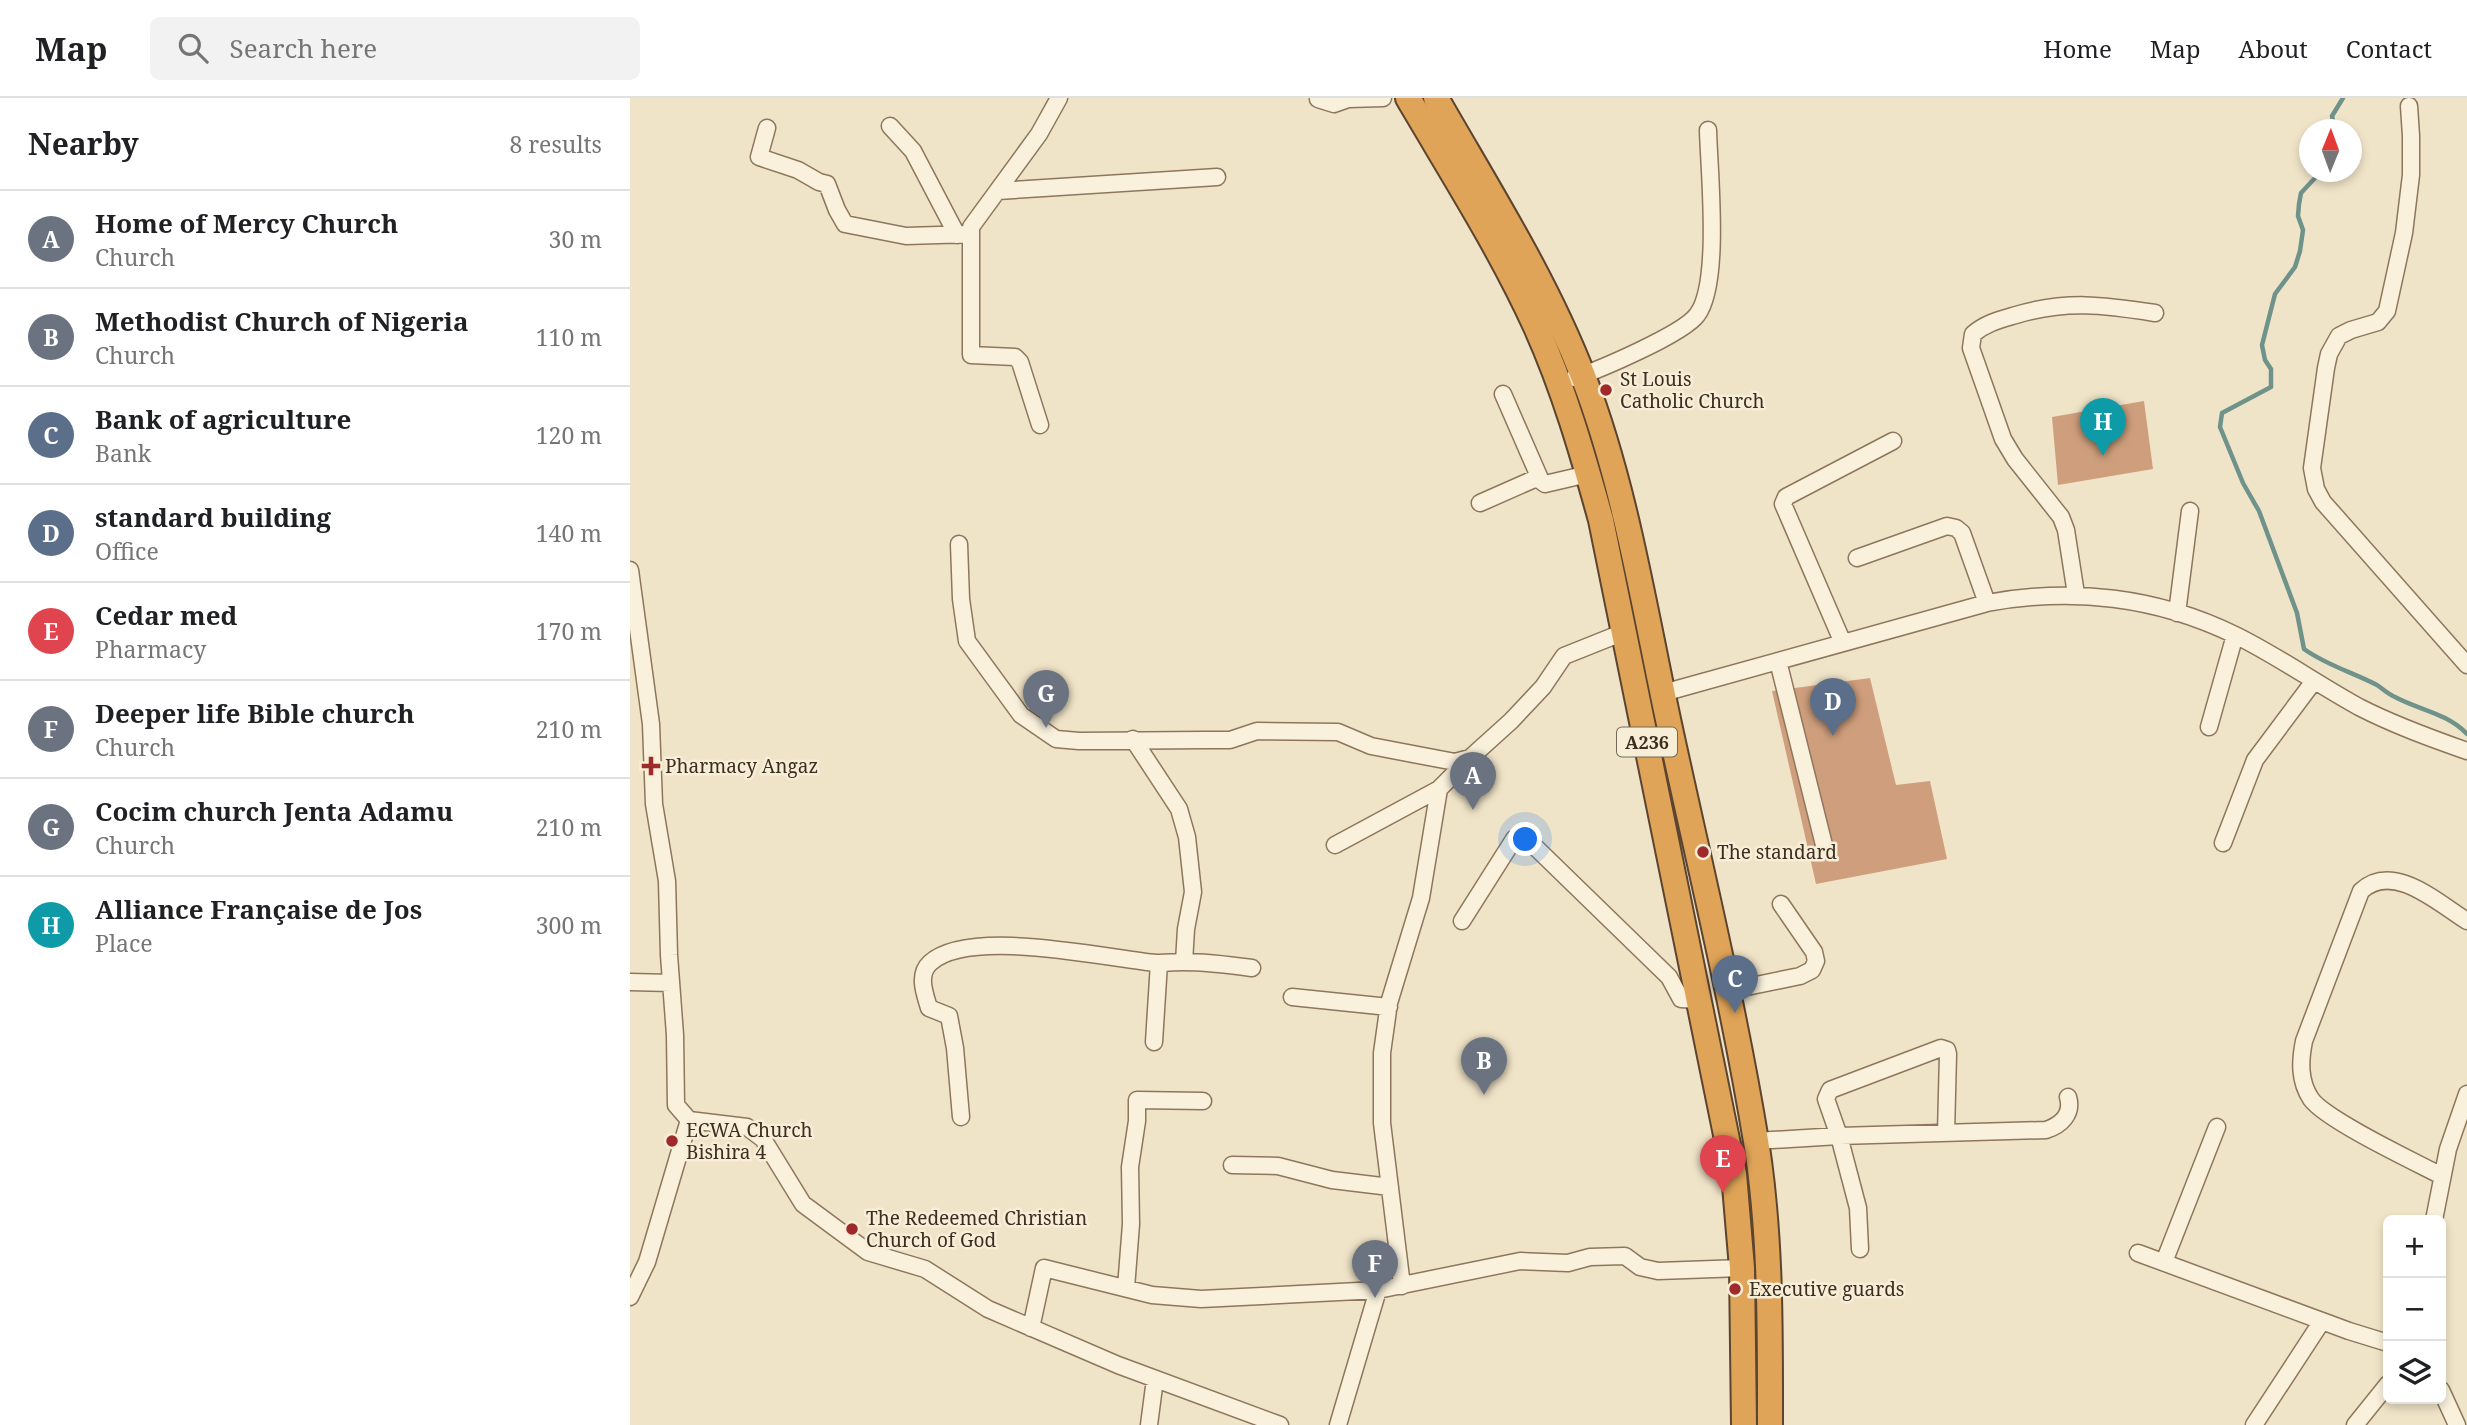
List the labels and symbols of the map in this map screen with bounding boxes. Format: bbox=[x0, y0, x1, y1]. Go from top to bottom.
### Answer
north arrow bbox=[2299, 119, 2362, 182]
place label: St Louis Catholic Church bbox=[1620, 366, 1765, 414]
marker: St Louis Catholic Church bbox=[1598, 382, 1614, 398]
pin: H bbox=[2080, 398, 2126, 456]
pin: G bbox=[1023, 670, 1069, 728]
pin: D bbox=[1810, 678, 1856, 736]
road number: A236 bbox=[1617, 728, 1677, 756]
pin: A bbox=[1450, 752, 1496, 810]
place label: Pharmacy Angaz bbox=[665, 753, 818, 779]
marker: Pharmacy Angaz bbox=[643, 758, 659, 774]
your location bbox=[1508, 822, 1542, 856]
place label: The standard bbox=[1717, 839, 1837, 865]
marker: The standard bbox=[1695, 844, 1711, 860]
pin: C bbox=[1712, 955, 1758, 1013]
pin: B bbox=[1461, 1037, 1507, 1095]
place label: ECWA Church Bishira 4 bbox=[686, 1117, 813, 1165]
marker: ECWA Church Bishira 4 bbox=[664, 1133, 680, 1149]
pin: E bbox=[1700, 1135, 1746, 1193]
place label: The Redeemed Christian Church of God bbox=[866, 1205, 1087, 1253]
marker: The Redeemed Christian Church of God bbox=[844, 1221, 860, 1237]
pin: F bbox=[1352, 1240, 1398, 1298]
place label: Executive guards bbox=[1749, 1276, 1904, 1302]
marker: Executive guards bbox=[1727, 1281, 1743, 1297]

